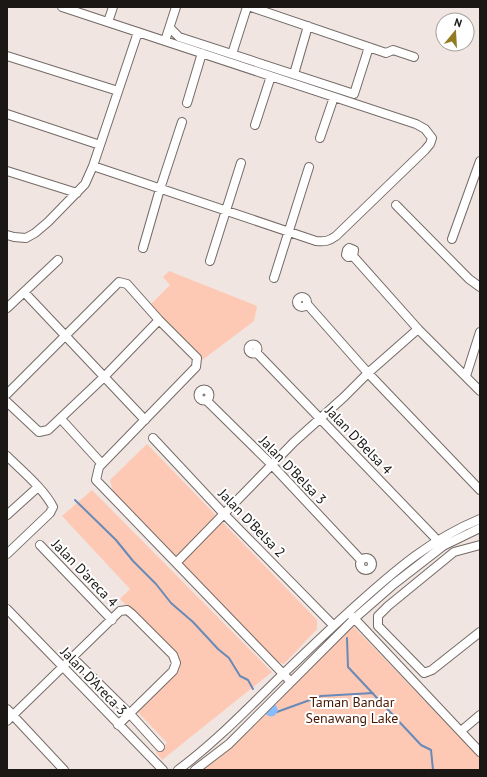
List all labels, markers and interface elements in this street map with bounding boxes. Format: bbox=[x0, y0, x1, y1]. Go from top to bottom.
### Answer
north arrow bbox=[435, 12, 475, 52]
text: N bbox=[452, 15, 464, 30]
street label: Jalan D'Belsa 4 bbox=[321, 401, 397, 478]
street label: Jalan D'Belsa 3 bbox=[255, 431, 330, 508]
street label: Jalan D'Belsa 2 bbox=[214, 484, 289, 561]
street label: Jalan D'areca 4 bbox=[47, 535, 122, 611]
street label: Jalan D'Areca 3 bbox=[56, 642, 131, 719]
park label: Taman Bandar Senawang Lake bbox=[306, 693, 398, 727]

